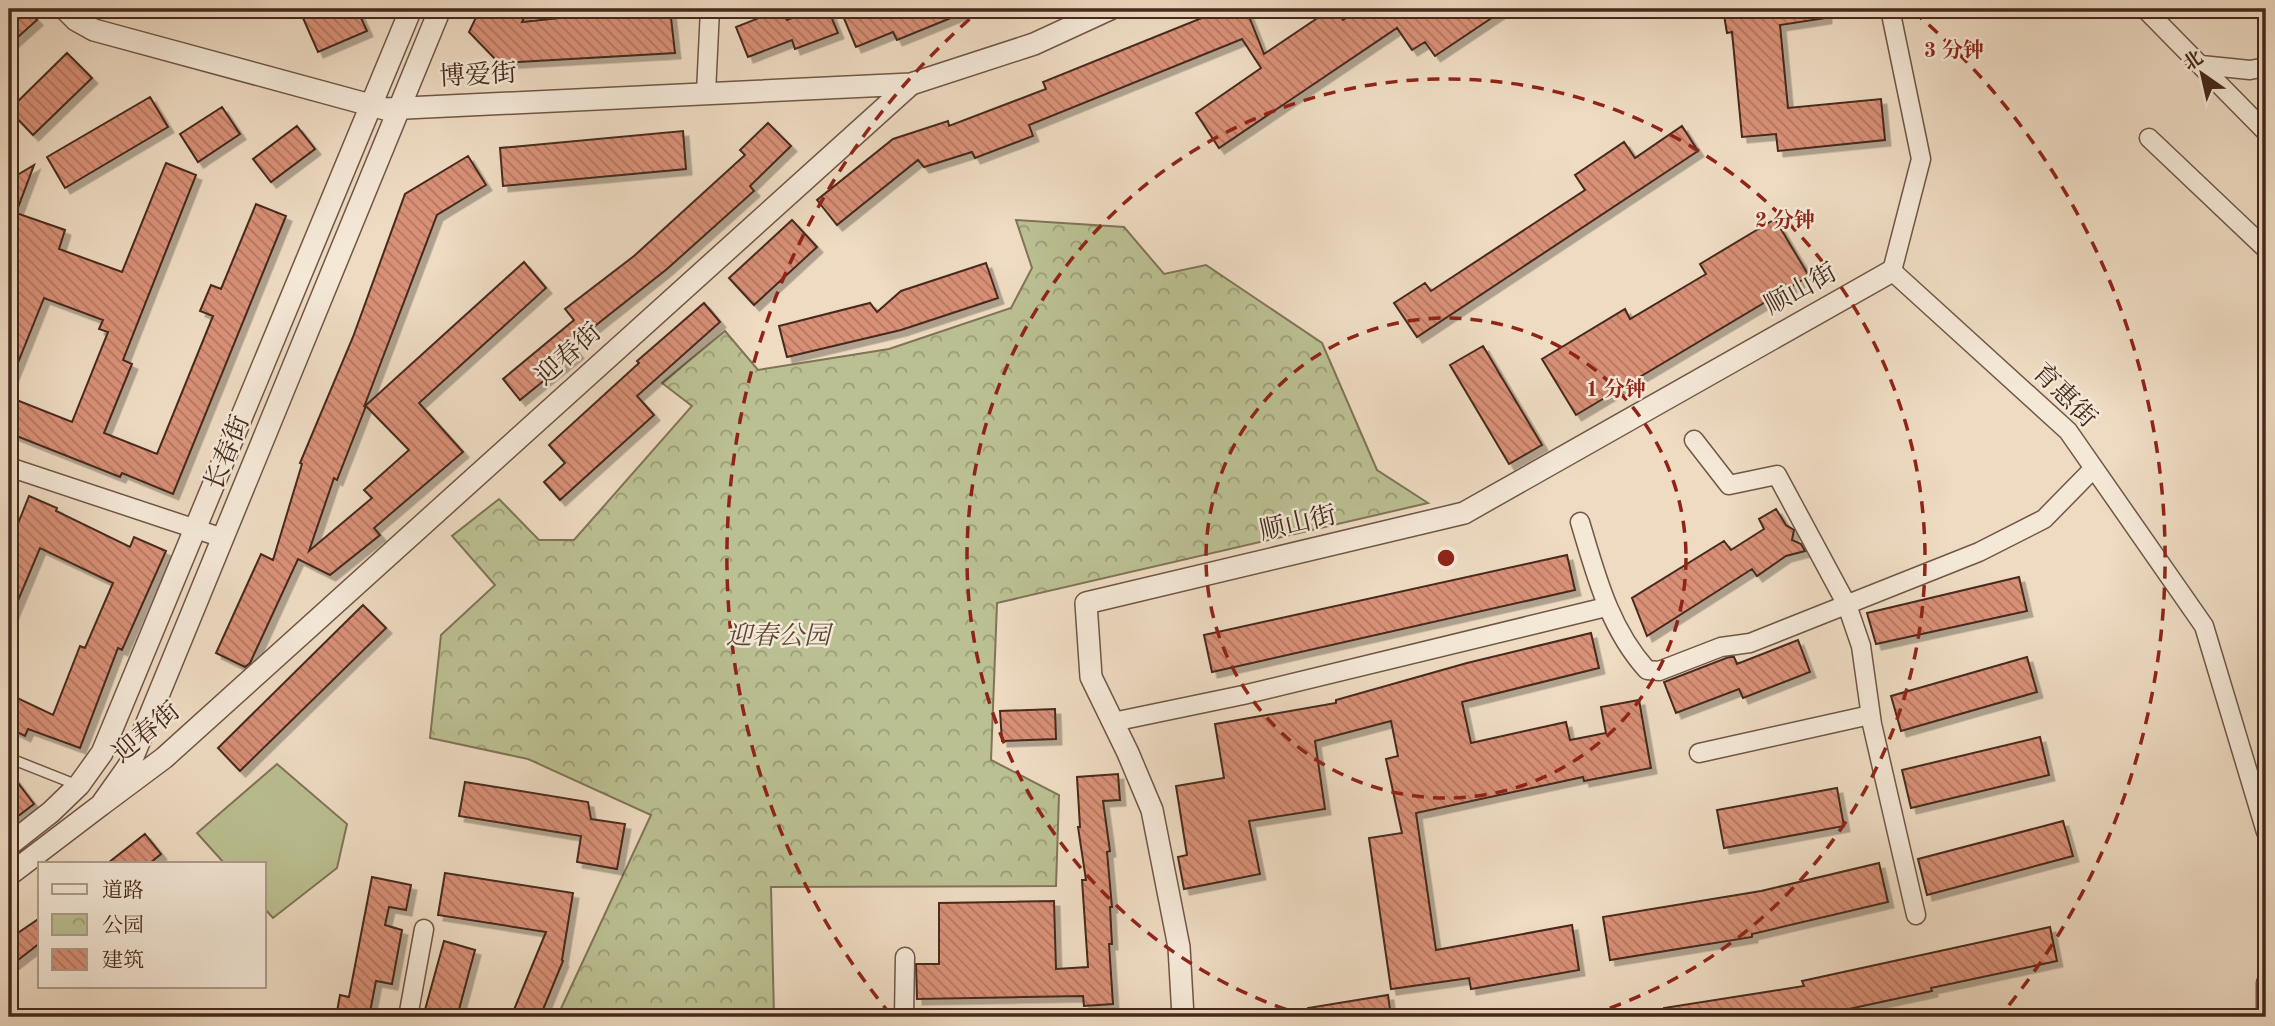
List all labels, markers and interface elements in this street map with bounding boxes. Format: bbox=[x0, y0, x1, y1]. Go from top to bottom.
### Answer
north arrow bbox=[2166, 38, 2236, 108]
text: 3 分钟 bbox=[1924, 39, 1984, 62]
text: 北 bbox=[2180, 47, 2207, 75]
street label: 博爱街 bbox=[438, 59, 518, 91]
text: 2 分钟 bbox=[1755, 209, 1815, 232]
street label: 顺山街 bbox=[1760, 258, 1841, 320]
street label: 迎春街 bbox=[530, 318, 607, 391]
street label: 育惠街 bbox=[2027, 357, 2103, 433]
text: 1 分钟 bbox=[1586, 378, 1646, 401]
street label: 长春街 bbox=[199, 411, 255, 494]
street label: 顺山街 bbox=[1257, 501, 1339, 545]
centre of rings bbox=[1434, 546, 1458, 570]
park label: 迎春公园 bbox=[726, 622, 834, 650]
street label: 迎春街 bbox=[107, 696, 185, 768]
legend bbox=[38, 862, 266, 988]
text: 道路 bbox=[102, 879, 144, 902]
text: 公园 bbox=[102, 914, 144, 937]
text: 建筑 bbox=[102, 949, 144, 972]

